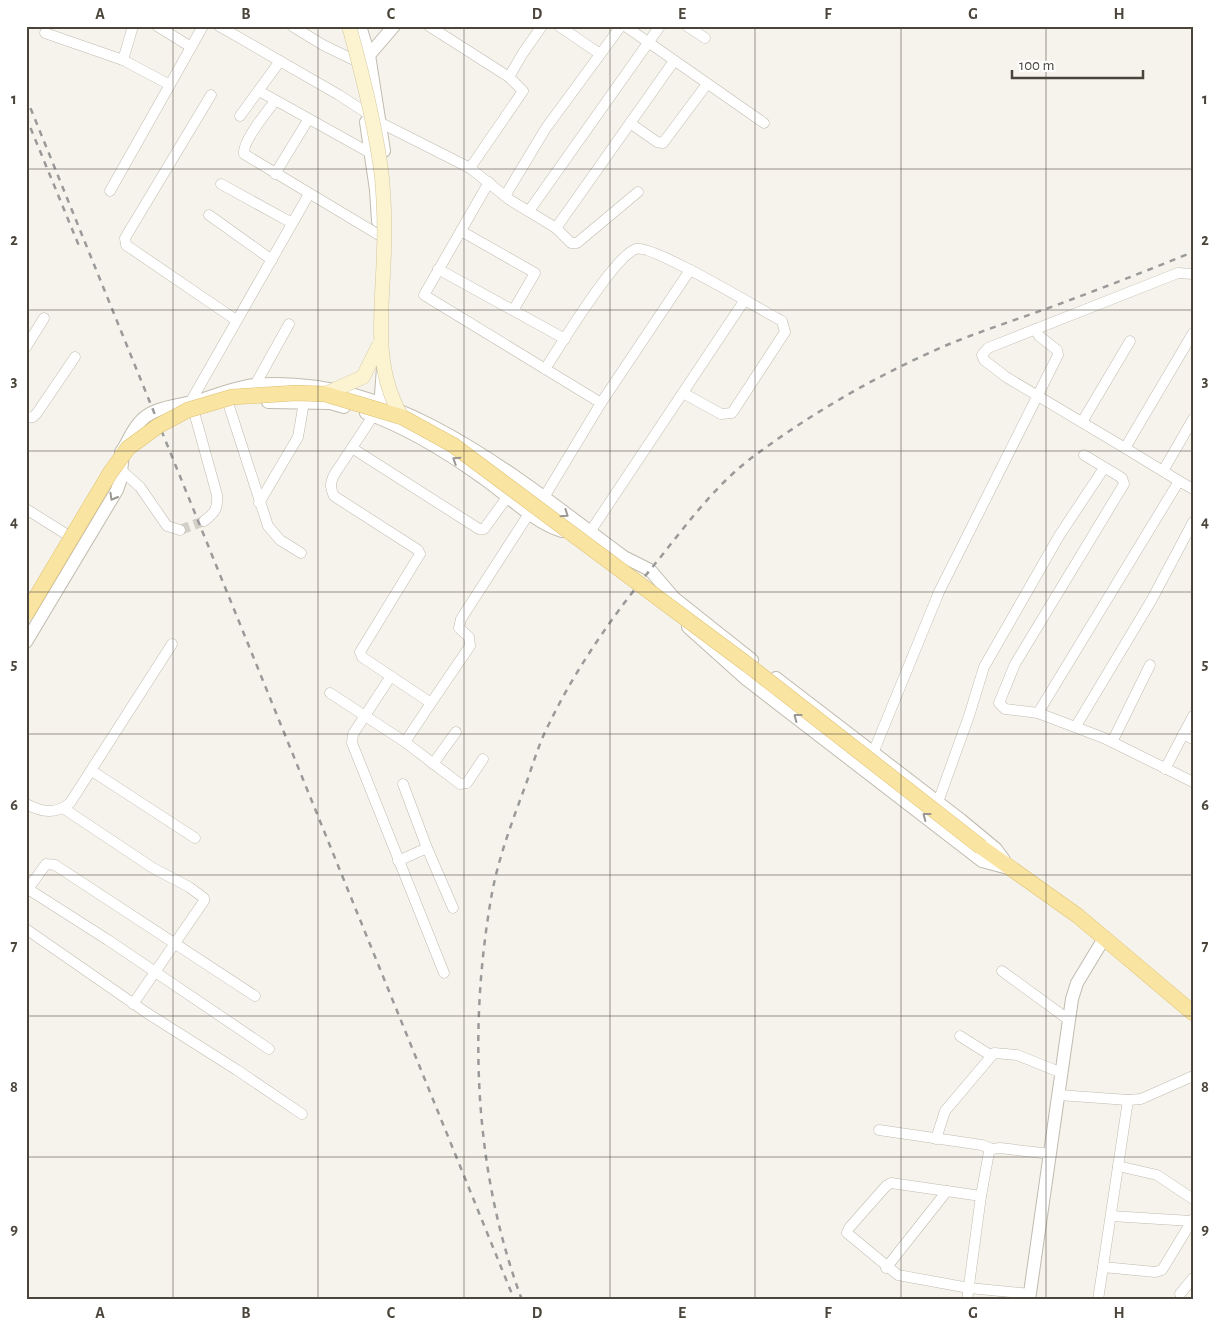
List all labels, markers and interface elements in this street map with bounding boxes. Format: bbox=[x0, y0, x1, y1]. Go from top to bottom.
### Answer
text: A bbox=[95, 6, 105, 22]
text: B bbox=[241, 6, 251, 22]
text: C bbox=[387, 6, 396, 22]
text: D bbox=[532, 6, 543, 22]
text: E bbox=[678, 6, 686, 22]
text: F bbox=[824, 6, 832, 22]
text: G bbox=[968, 6, 978, 22]
text: H bbox=[1113, 6, 1125, 22]
scale bar bbox=[1012, 48, 1143, 80]
text: 100 m bbox=[1019, 58, 1054, 73]
text: 1 bbox=[11, 91, 17, 107]
text: 1 bbox=[1202, 91, 1208, 107]
text: 2 bbox=[10, 232, 18, 248]
text: 2 bbox=[1201, 232, 1209, 248]
text: 3 bbox=[11, 373, 18, 389]
text: 3 bbox=[1202, 373, 1209, 389]
one-way arrow bbox=[452, 457, 462, 466]
one-way arrow bbox=[109, 492, 119, 501]
one-way arrow bbox=[559, 508, 569, 517]
text: 4 bbox=[10, 514, 18, 530]
text: 4 bbox=[1201, 514, 1209, 530]
text: 5 bbox=[11, 656, 18, 672]
text: 5 bbox=[1202, 656, 1209, 672]
one-way arrow bbox=[794, 714, 803, 722]
text: 6 bbox=[10, 797, 18, 813]
text: 6 bbox=[1201, 797, 1209, 813]
one-way arrow bbox=[922, 813, 932, 822]
text: 7 bbox=[11, 938, 18, 954]
text: 7 bbox=[1202, 938, 1209, 954]
text: 8 bbox=[10, 1079, 18, 1095]
text: 8 bbox=[1201, 1079, 1209, 1095]
text: 9 bbox=[10, 1221, 18, 1237]
text: 9 bbox=[1201, 1221, 1209, 1237]
text: A bbox=[95, 1305, 105, 1321]
text: B bbox=[241, 1305, 251, 1321]
text: C bbox=[387, 1305, 396, 1321]
text: D bbox=[532, 1305, 543, 1321]
text: E bbox=[678, 1305, 686, 1321]
text: F bbox=[824, 1305, 832, 1321]
text: G bbox=[968, 1305, 978, 1321]
text: H bbox=[1113, 1305, 1125, 1321]

